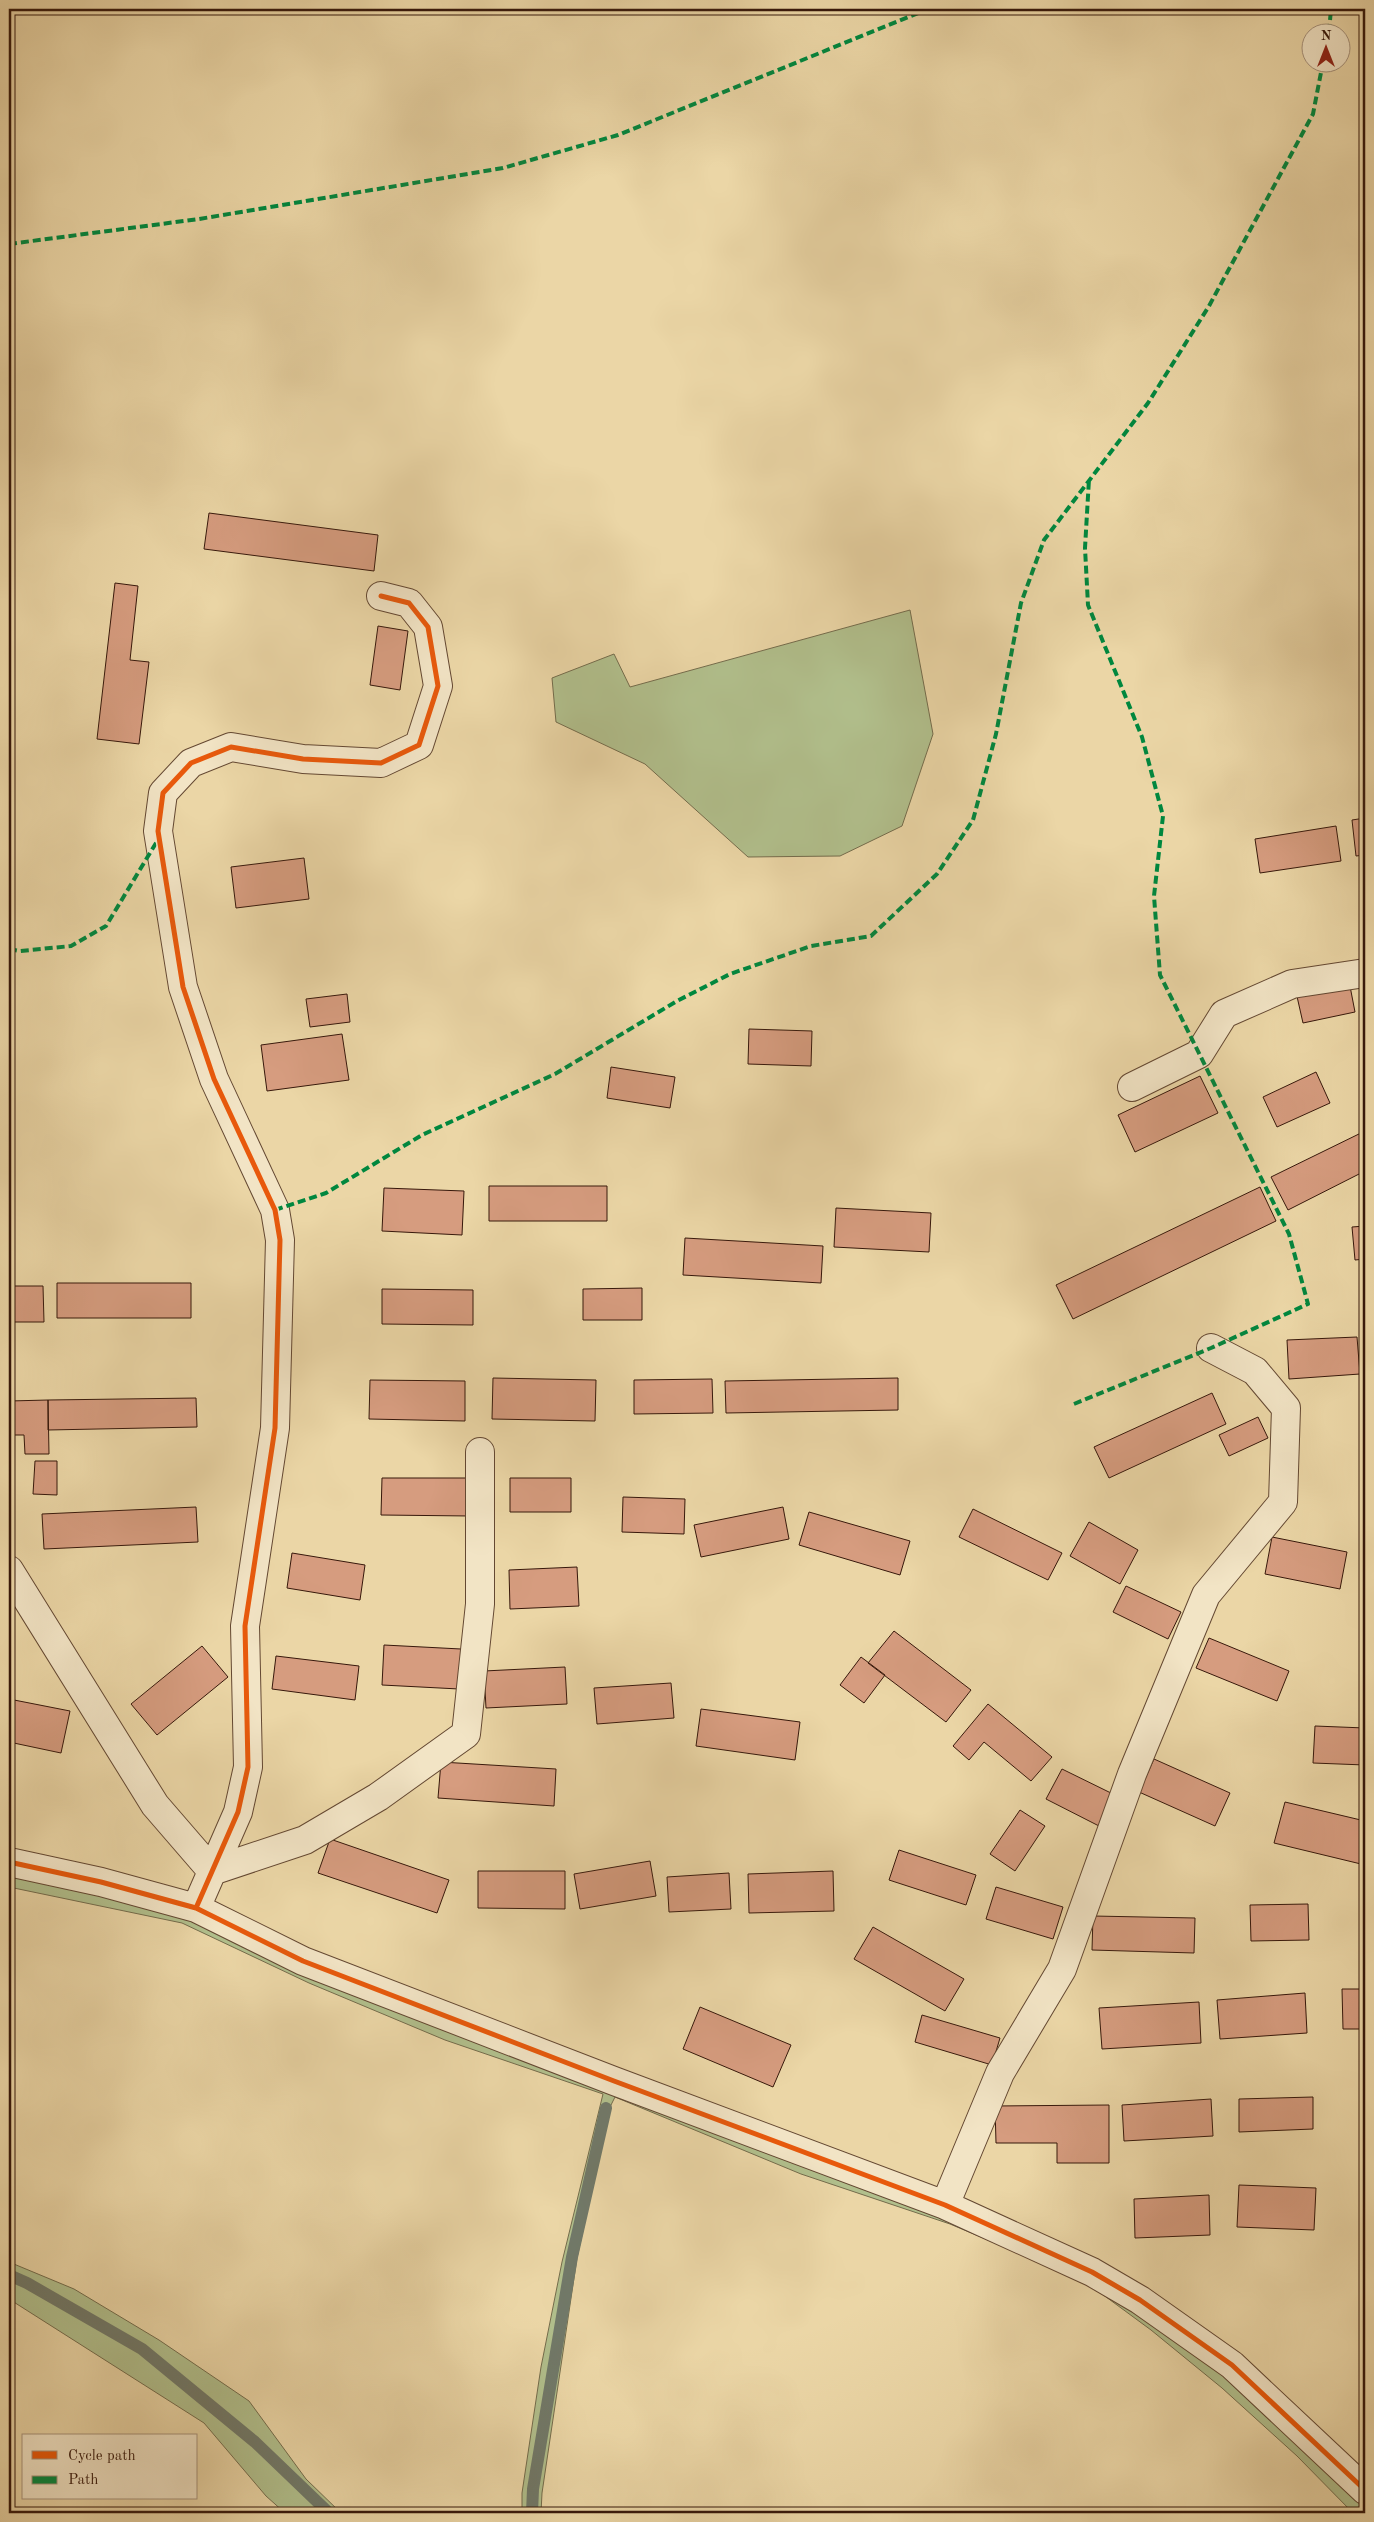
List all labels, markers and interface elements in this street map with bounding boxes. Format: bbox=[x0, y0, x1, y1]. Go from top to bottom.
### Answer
north arrow bbox=[1302, 22, 1352, 72]
text: N bbox=[1321, 29, 1332, 43]
legend bbox=[22, 2434, 198, 2500]
text: Cycle path bbox=[68, 2449, 136, 2464]
text: Path bbox=[68, 2473, 98, 2488]

